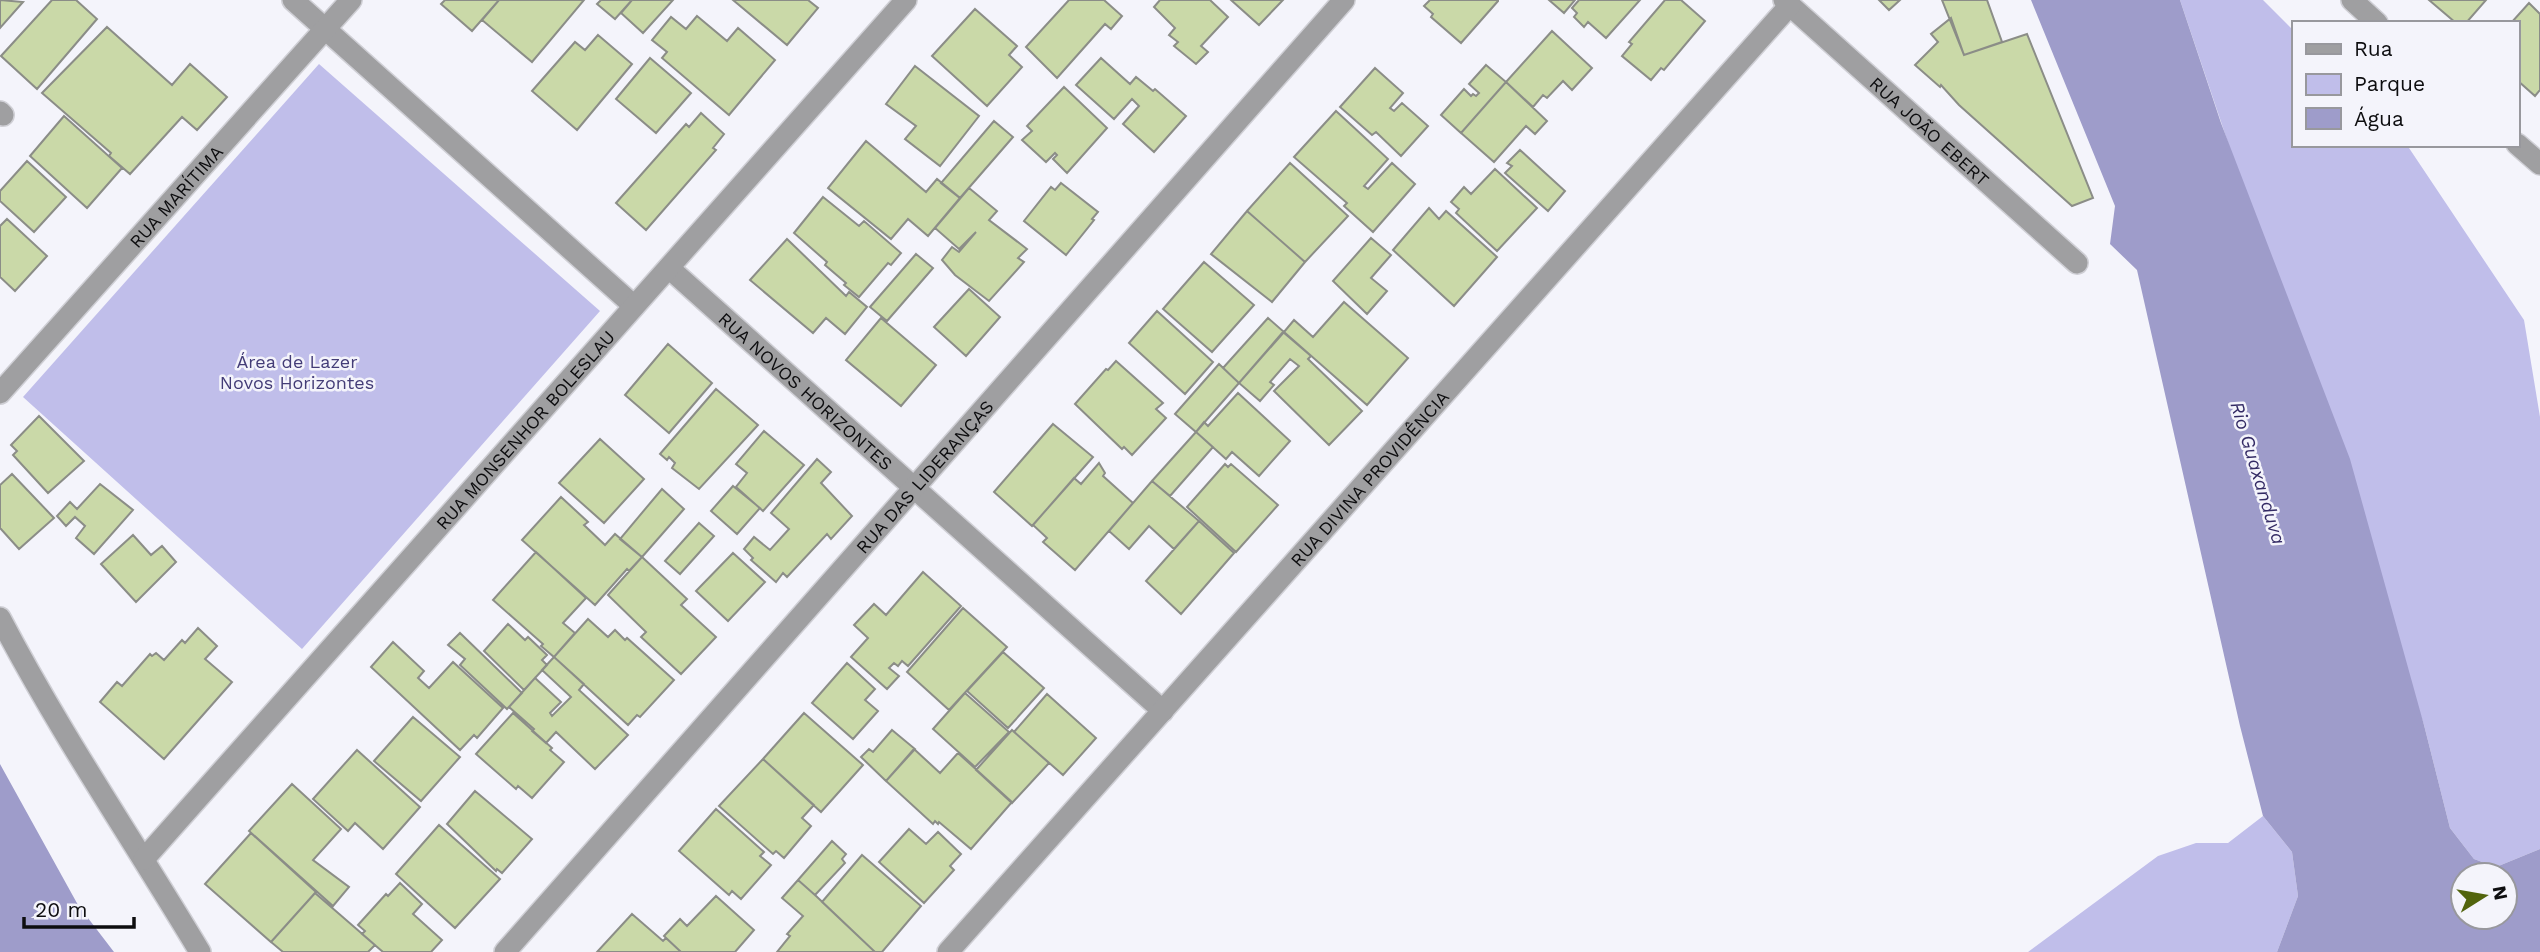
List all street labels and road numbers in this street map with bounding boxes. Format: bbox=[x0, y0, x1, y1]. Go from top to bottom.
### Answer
street label: RUA JOÃO EBERT bbox=[1866, 72, 1994, 190]
street label: RUA MARÍTIMA bbox=[125, 141, 227, 251]
street label: RUA NOVOS HORIZONTES bbox=[715, 307, 897, 474]
street label: RUA MONSENHOR BOLESLAU bbox=[431, 326, 619, 533]
street label: RUA DIVINA PROVIDÊNCIA bbox=[1286, 386, 1453, 570]
street label: RUA DAS LIDERANÇAS bbox=[851, 396, 997, 557]

